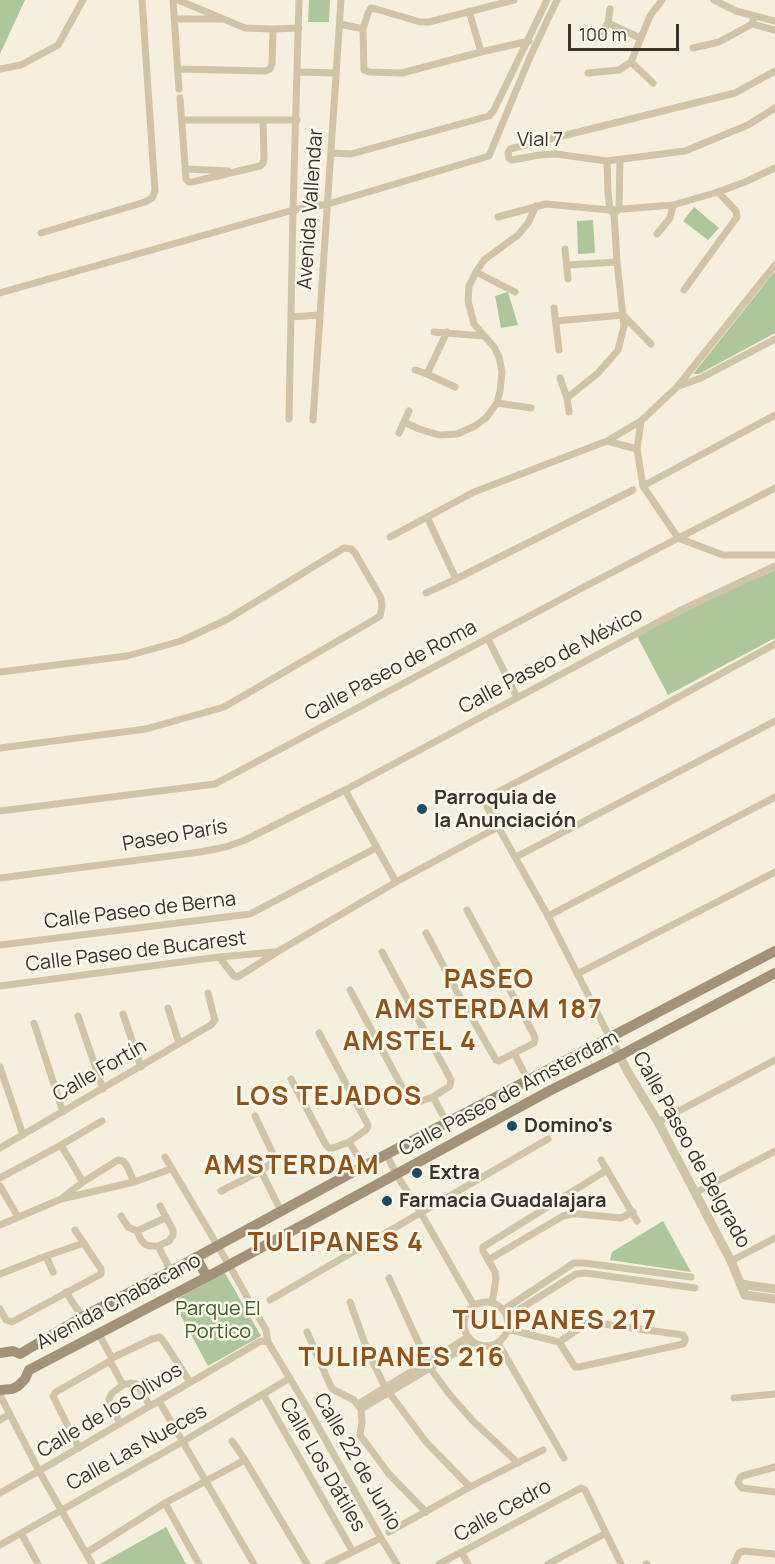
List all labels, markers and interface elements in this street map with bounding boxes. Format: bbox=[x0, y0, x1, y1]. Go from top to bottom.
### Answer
scale bar bbox=[571, 12, 682, 50]
text: 100 m bbox=[579, 22, 627, 46]
street label: Avenida Vallendar bbox=[293, 128, 329, 290]
street label: Vial 7 bbox=[517, 128, 563, 152]
street label: Calle Paseo de México bbox=[455, 602, 647, 720]
street label: Calle Paseo de Roma bbox=[301, 616, 481, 726]
place label: Parroquia de la Anunciación bbox=[434, 786, 576, 833]
marker: Parroquia de la Anunciación bbox=[415, 802, 429, 816]
street label: Paseo París bbox=[121, 815, 229, 857]
street label: Calle Paseo de Berna bbox=[43, 887, 237, 935]
street label: Calle Paseo de Bucarest bbox=[24, 927, 248, 977]
district label: PASEO AMSTERDAM 187 bbox=[375, 965, 603, 1026]
street label: Calle Paseo de Amsterdam bbox=[395, 1026, 623, 1162]
district label: AMSTEL 4 bbox=[343, 1027, 477, 1059]
street label: Calle Fortín bbox=[49, 1035, 151, 1107]
street label: Calle Paseo de Belgrado bbox=[627, 1048, 755, 1252]
district label: LOS TEJADOS bbox=[235, 1082, 423, 1114]
place label: Domino's bbox=[524, 1114, 613, 1138]
marker: Domino's bbox=[505, 1119, 519, 1133]
district label: AMSTERDAM bbox=[204, 1151, 380, 1183]
place label: Extra bbox=[429, 1161, 480, 1185]
marker: Extra bbox=[410, 1166, 424, 1180]
place label: Farmacia Guadalajara bbox=[399, 1189, 607, 1213]
marker: Farmacia Guadalajara bbox=[380, 1194, 394, 1208]
district label: TULIPANES 4 bbox=[248, 1228, 424, 1260]
street label: Avenida Chabacano bbox=[33, 1249, 205, 1355]
park label: Parque El Portico bbox=[175, 1297, 261, 1344]
district label: TULIPANES 217 bbox=[453, 1306, 657, 1338]
district label: TULIPANES 216 bbox=[299, 1343, 505, 1375]
street label: Calle de los Olivos bbox=[33, 1358, 187, 1464]
street label: Calle 22 de Junio bbox=[308, 1389, 406, 1535]
street label: Calle Los Dátiles bbox=[274, 1394, 370, 1536]
street label: Calle Las Nueces bbox=[63, 1400, 211, 1496]
street label: Calle Cedro bbox=[450, 1475, 556, 1547]

